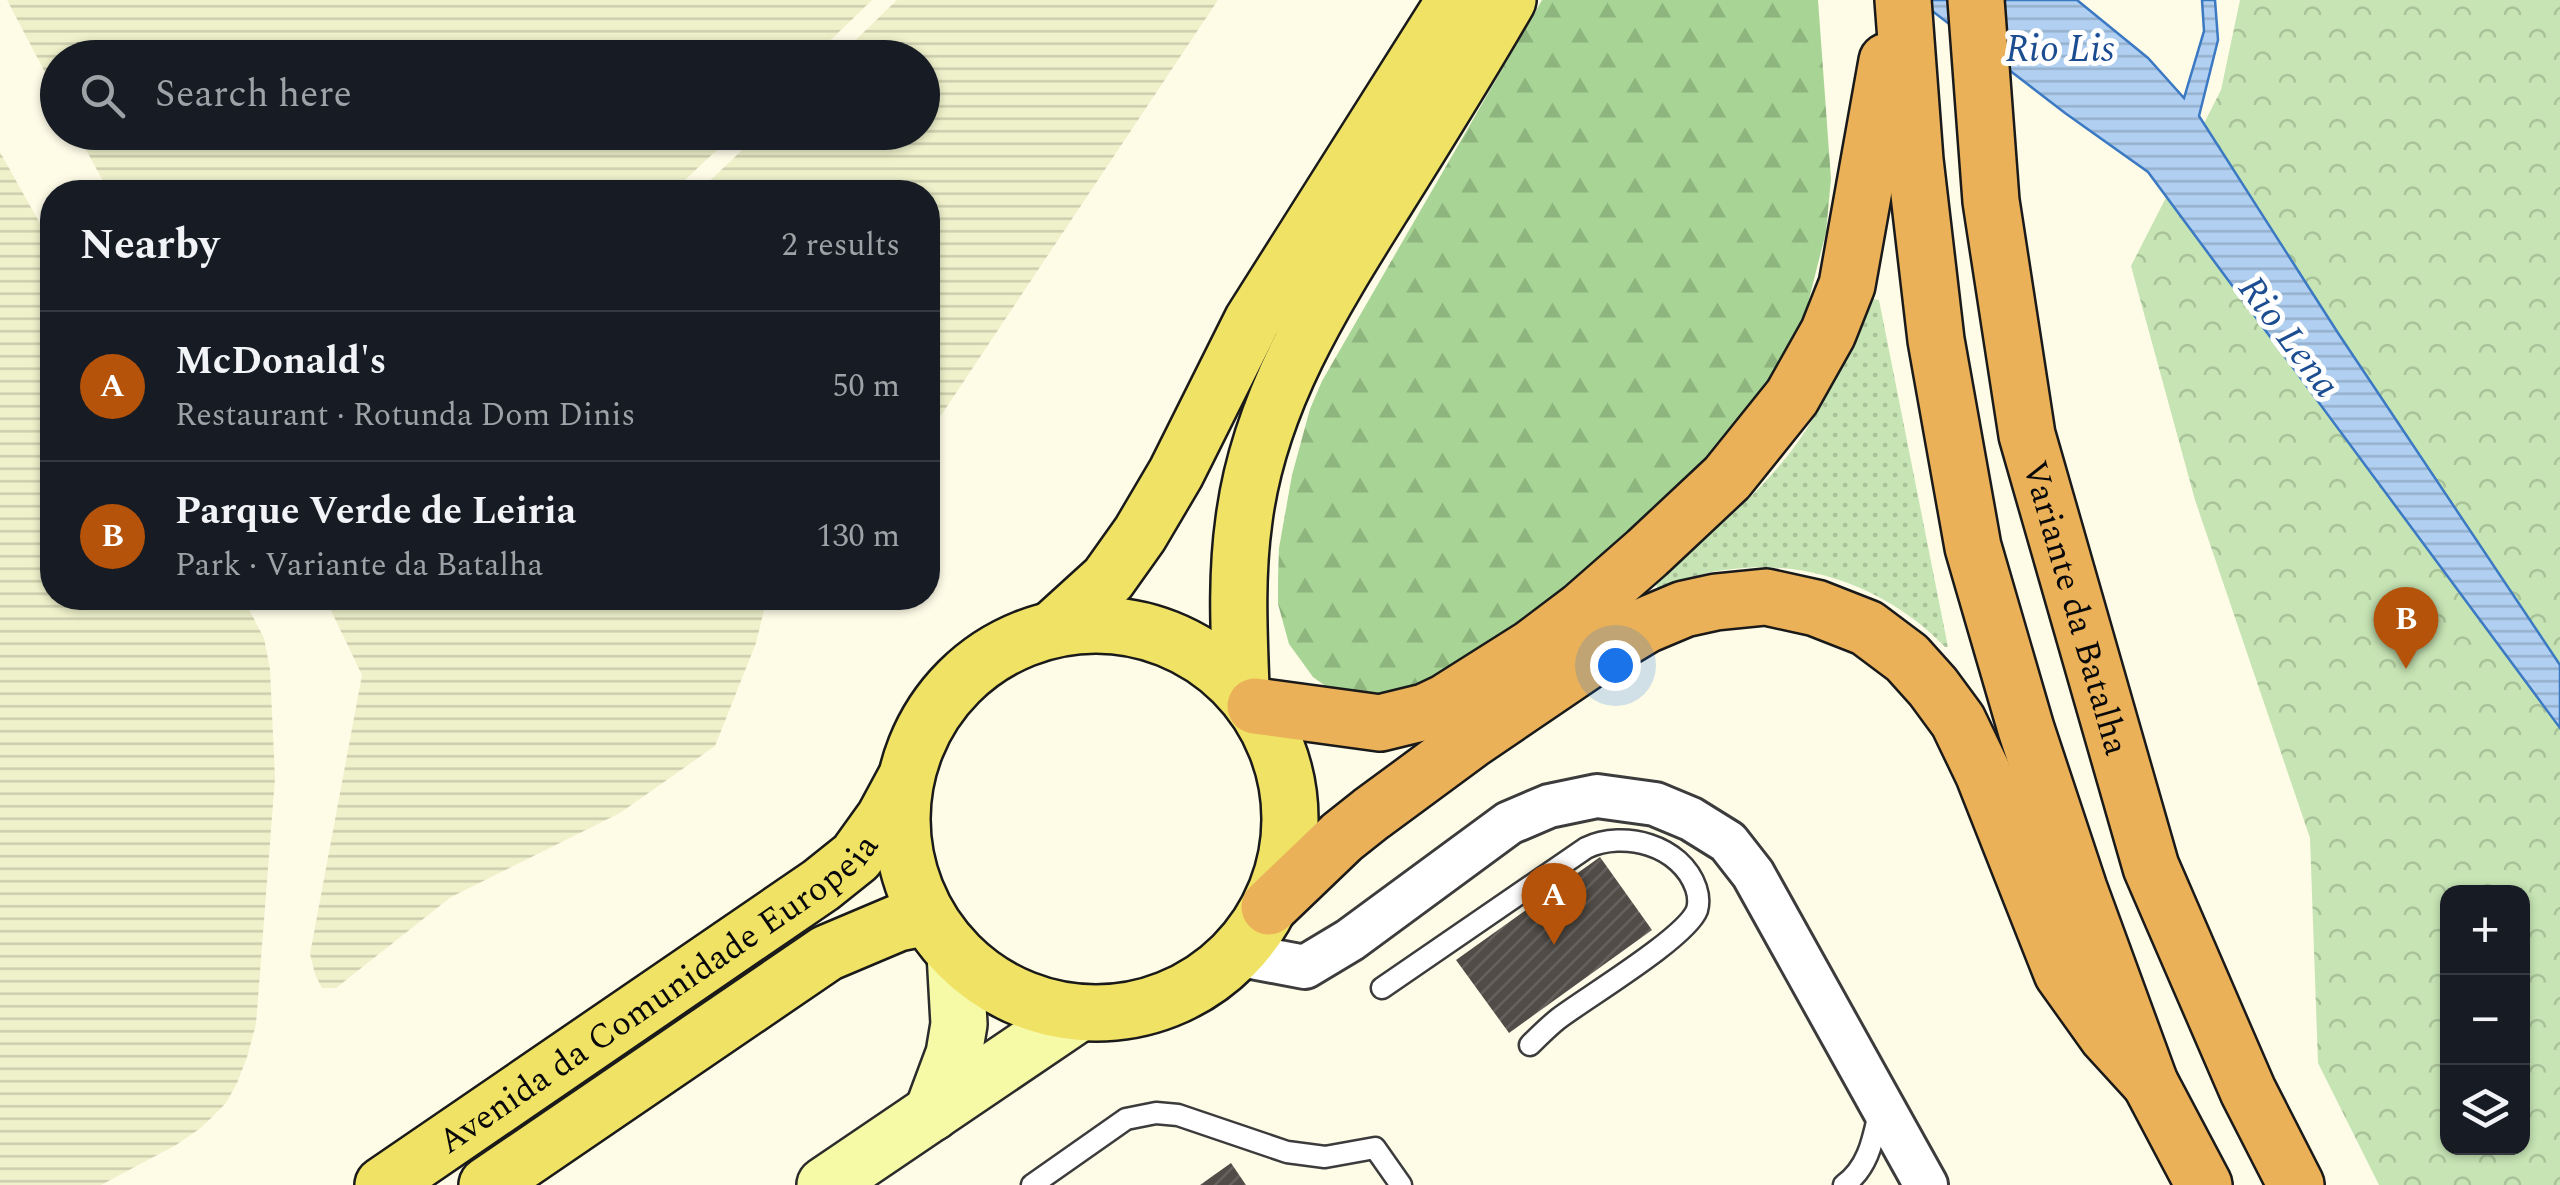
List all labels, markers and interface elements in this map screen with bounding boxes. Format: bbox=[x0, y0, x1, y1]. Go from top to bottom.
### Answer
water label: Rio Lis bbox=[2006, 21, 2114, 79]
search box bbox=[40, 40, 940, 150]
text: Search here bbox=[155, 66, 352, 124]
icon: search bbox=[75, 68, 130, 123]
text: Nearby bbox=[80, 214, 219, 277]
text: 2 results bbox=[781, 221, 900, 270]
water label: Rio Lena bbox=[2223, 264, 2354, 411]
text: McDonald's bbox=[175, 333, 386, 391]
text: A bbox=[100, 362, 125, 411]
text: 50 m bbox=[832, 362, 900, 411]
text: Restaurant · Rotunda Dom Dinis bbox=[175, 391, 635, 440]
street label: Variante da Batalha bbox=[2008, 455, 2143, 762]
text: Parque Verde de Leiria bbox=[175, 483, 576, 541]
text: B bbox=[101, 512, 124, 561]
text: 130 m bbox=[816, 512, 900, 561]
text: Park · Variante da Batalha bbox=[175, 541, 543, 590]
pin: B bbox=[2374, 586, 2438, 669]
your location bbox=[1590, 640, 1641, 691]
street label: Avenida da Comunidade Europeia bbox=[427, 823, 892, 1168]
pin: A bbox=[1522, 862, 1586, 945]
map controls bbox=[2440, 885, 2530, 1155]
button: + bbox=[2440, 885, 2530, 975]
button: − bbox=[2440, 975, 2530, 1065]
button: layers bbox=[2440, 1065, 2530, 1155]

